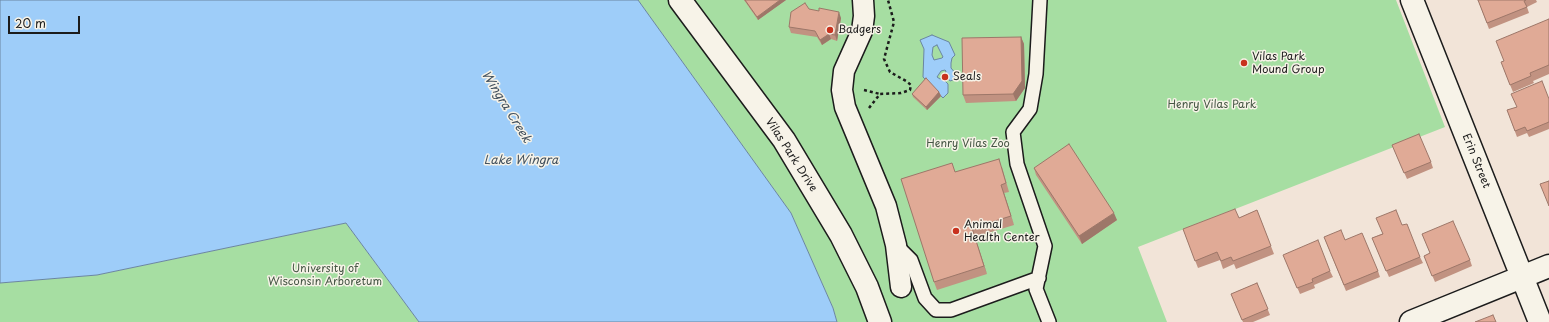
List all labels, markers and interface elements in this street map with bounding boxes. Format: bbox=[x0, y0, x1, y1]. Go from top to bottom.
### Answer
scale bar bbox=[10, 8, 82, 34]
text: 20 m bbox=[15, 14, 46, 32]
place label: Badgers bbox=[838, 23, 881, 37]
marker: Badgers bbox=[825, 25, 835, 35]
place label: Vilas Park Mound Group bbox=[1252, 50, 1325, 76]
marker: Vilas Park Mound Group bbox=[1239, 58, 1249, 68]
water label: Wingra Creek bbox=[478, 68, 534, 146]
place label: Seals bbox=[953, 70, 981, 84]
marker: Seals bbox=[940, 72, 950, 82]
park label: Henry Vilas Park bbox=[1168, 98, 1256, 112]
street label: Vilas Park Drive bbox=[762, 116, 820, 194]
street label: Erin Street bbox=[1459, 132, 1493, 190]
park label: Henry Vilas Zoo bbox=[926, 137, 1010, 151]
water label: Lake Wingra bbox=[484, 154, 558, 168]
place label: Animal Health Center bbox=[964, 218, 1040, 244]
marker: Animal Health Center bbox=[951, 226, 961, 236]
park label: University of Wisconsin Arboretum bbox=[268, 262, 382, 288]

